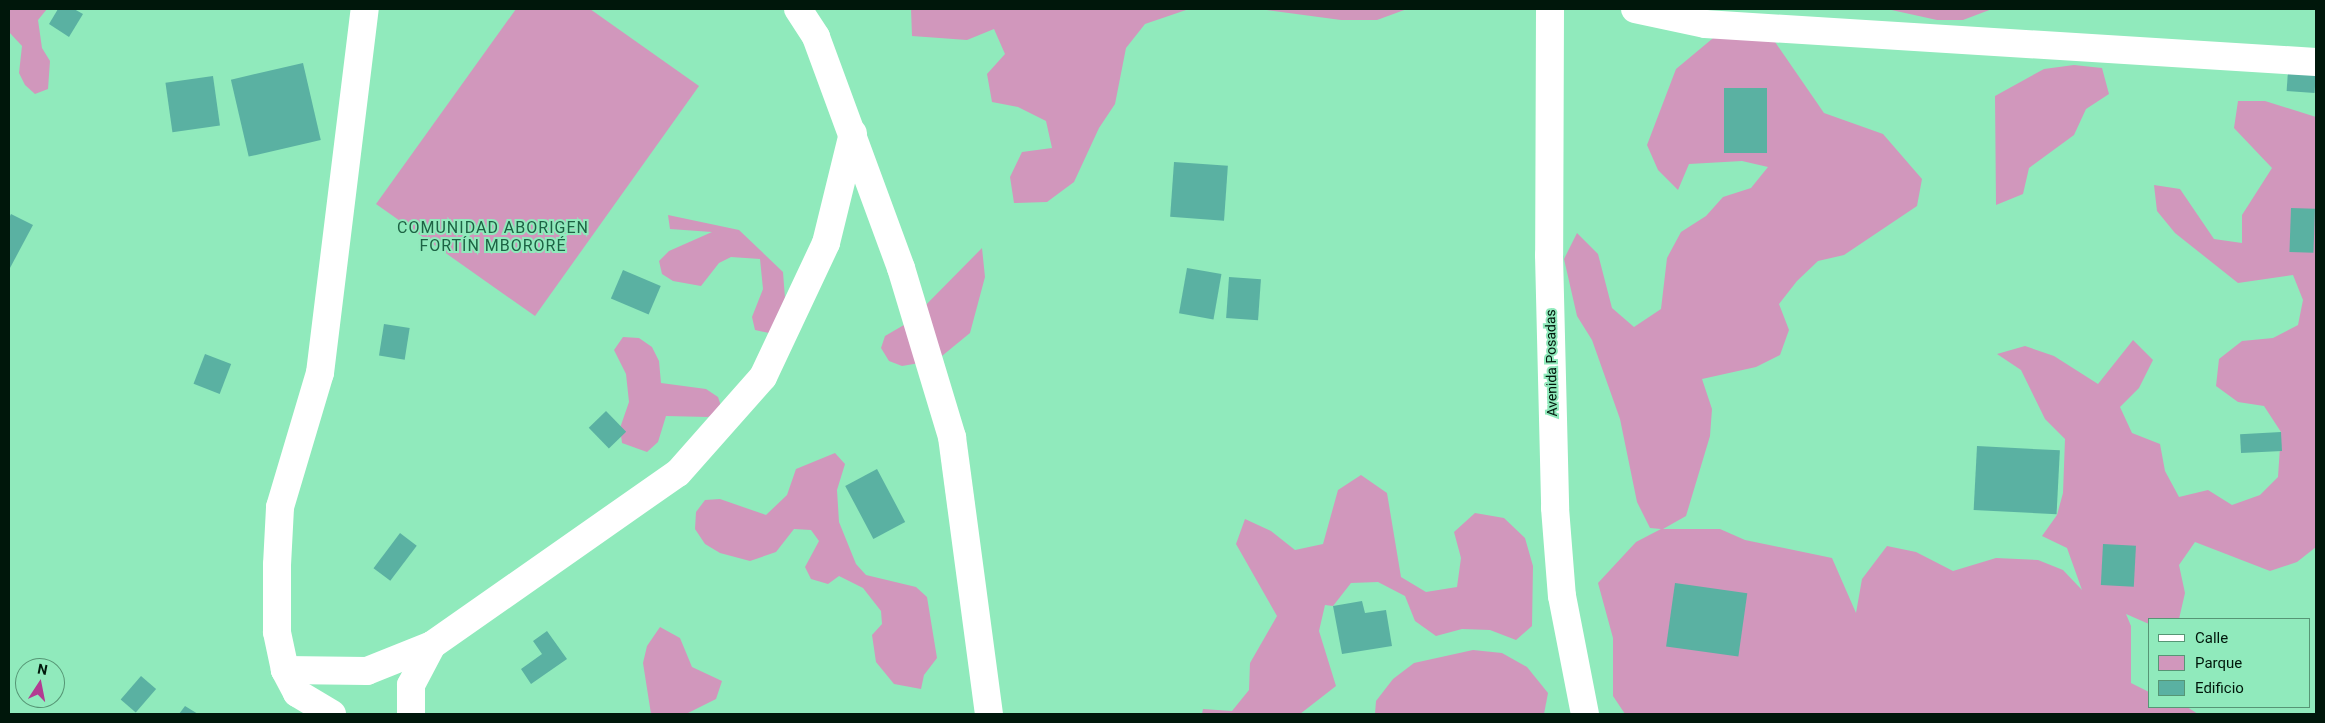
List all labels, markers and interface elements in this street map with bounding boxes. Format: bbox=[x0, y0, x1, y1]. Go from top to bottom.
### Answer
district label: COMUNIDAD ABORIGEN FORTÍN MBORORÉ bbox=[395, 218, 591, 256]
street label: Avenida Posadas bbox=[1542, 309, 1560, 417]
legend bbox=[2148, 618, 2310, 708]
text: Calle bbox=[2195, 629, 2228, 647]
text: Parque bbox=[2195, 654, 2242, 672]
north arrow bbox=[15, 658, 65, 708]
text: N bbox=[36, 660, 49, 678]
text: Edificio bbox=[2195, 679, 2244, 697]

